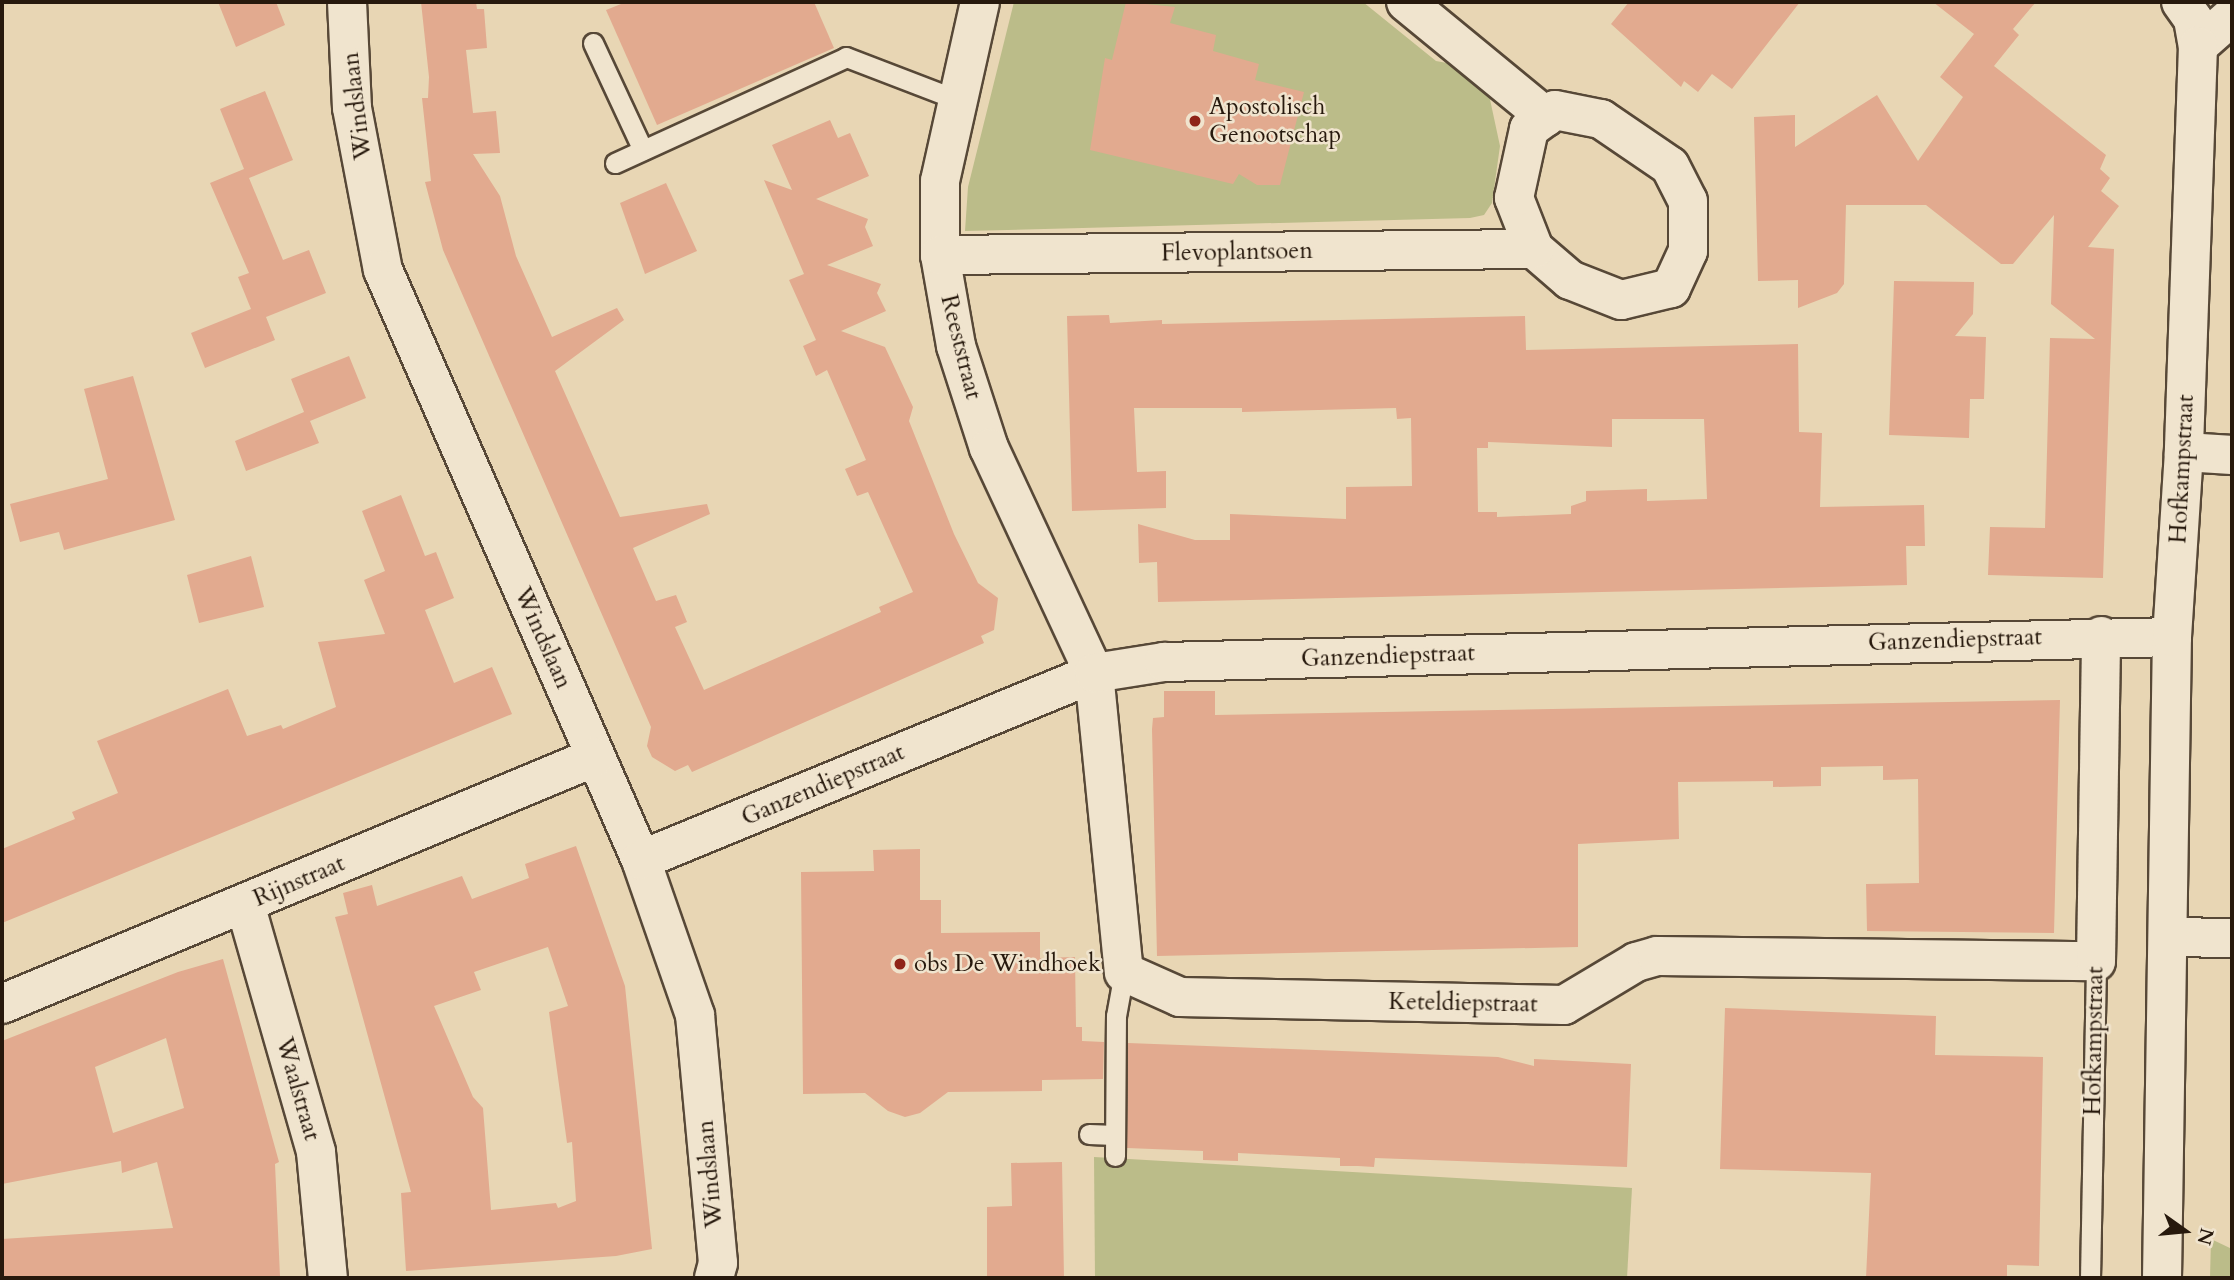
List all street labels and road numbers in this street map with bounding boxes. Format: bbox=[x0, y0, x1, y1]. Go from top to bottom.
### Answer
street label: Windslaan bbox=[336, 51, 378, 161]
street label: Flevoplantsoen bbox=[1161, 236, 1313, 268]
street label: Reeststraat bbox=[934, 292, 988, 402]
street label: Hofkampstraat bbox=[2164, 394, 2200, 544]
street label: Windslaan bbox=[508, 583, 578, 693]
street label: Ganzendiepstraat bbox=[1867, 623, 2043, 657]
street label: Ganzendiepstraat bbox=[1300, 639, 1476, 673]
street label: Ganzendiepstraat bbox=[737, 738, 909, 832]
street label: Rijnstraat bbox=[249, 849, 349, 913]
street label: Hofkampstraat bbox=[2078, 966, 2110, 1116]
street label: Keteldiepstraat bbox=[1388, 987, 1538, 1019]
street label: Waalstraat bbox=[270, 1034, 326, 1144]
street label: Windslaan bbox=[691, 1119, 729, 1229]

